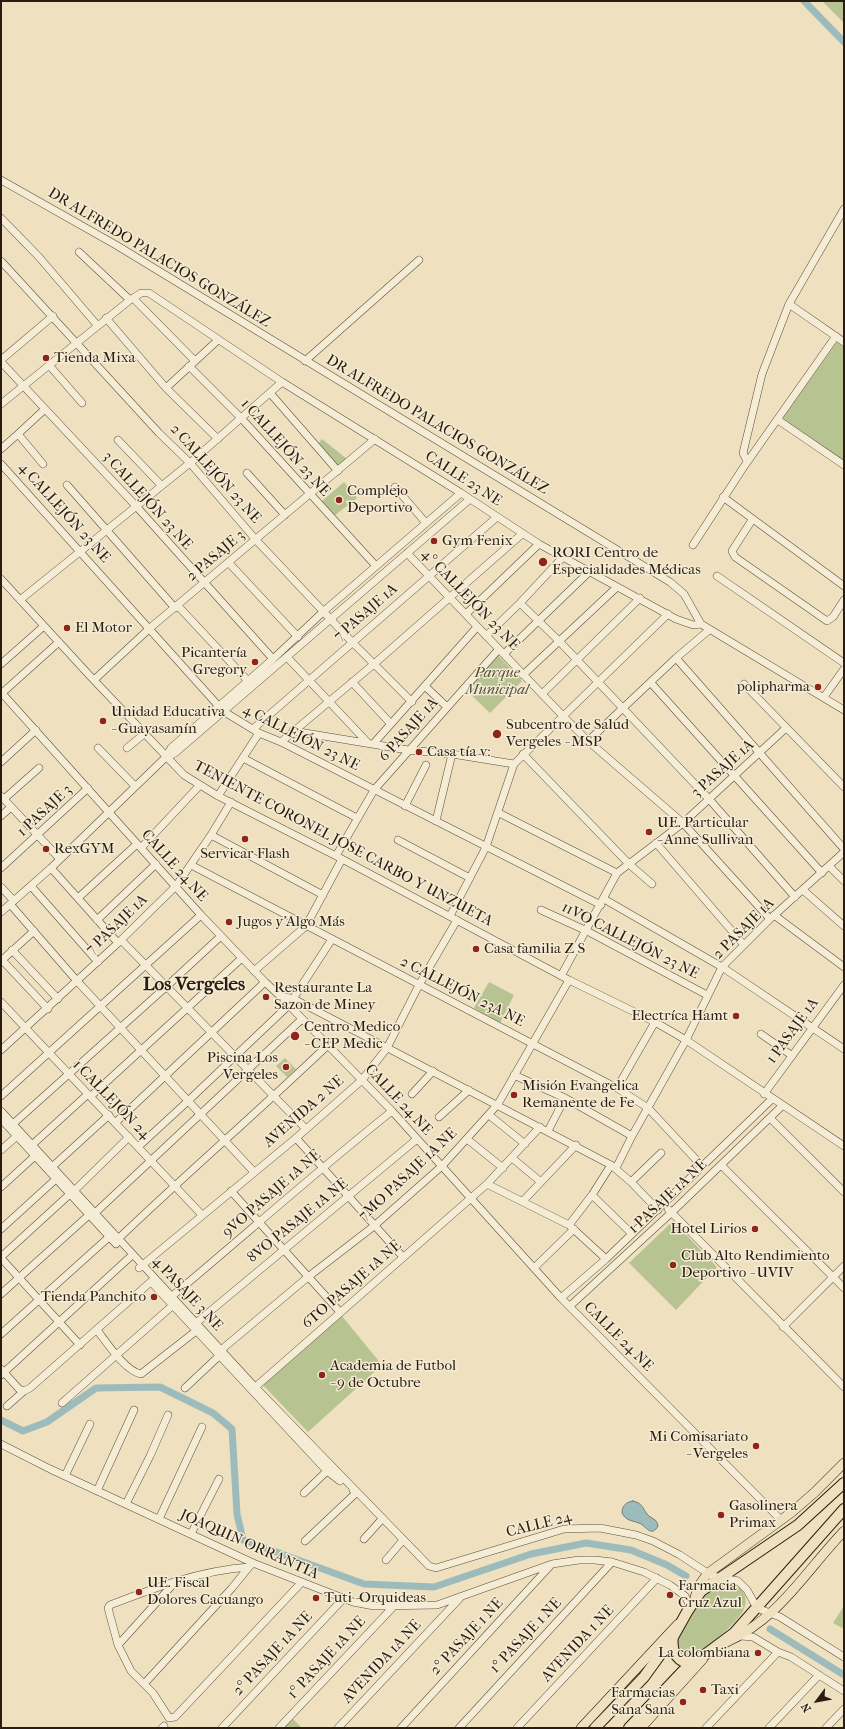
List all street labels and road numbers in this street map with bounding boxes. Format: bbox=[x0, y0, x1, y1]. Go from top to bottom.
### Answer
street label: DR ALFREDO PALACIOS GONZÁLEZ bbox=[45, 184, 273, 332]
street label: DR ALFREDO PALACIOS GONZÁLEZ bbox=[323, 351, 551, 499]
street label: 1 CALLEJÓN 23 NE bbox=[237, 396, 333, 500]
street label: 2 CALLEJÓN 23 NE bbox=[166, 421, 264, 527]
street label: 3 CALLEJÓN 23 NE bbox=[98, 448, 196, 554]
street label: CALLE 23 NE bbox=[421, 448, 505, 510]
street label: 4 CALLEJÓN 23 NE bbox=[14, 459, 114, 567]
street label: 2 PASAJE 3 bbox=[183, 526, 249, 586]
street label: 4° CALLEJÓN 23 NE bbox=[417, 546, 523, 654]
street label: 7 PASAJE 1A bbox=[330, 580, 402, 646]
street label: 6 PASAJE 1A bbox=[376, 694, 442, 766]
street label: 4 CALLEJÓN 23 NE bbox=[240, 701, 362, 775]
street label: 3 PASAJE 1A bbox=[688, 736, 758, 802]
street label: TENIENTE CORONEL JOSE CARBO Y UNZUETA bbox=[190, 757, 496, 931]
street label: 1 PASAJE 3 bbox=[14, 781, 76, 841]
street label: CALLE 24 NE bbox=[137, 826, 211, 906]
street label: 7 PASAJE 1A bbox=[82, 891, 152, 959]
street label: 2 PASAJE 1A bbox=[710, 895, 778, 963]
street label: 11VO CALLEJÓN 23 NE bbox=[558, 899, 702, 983]
street label: 2 CALLEJÓN 23A NE bbox=[397, 953, 527, 1031]
street label: 1 PASAJE 1A bbox=[763, 995, 823, 1067]
street label: 1 CALLEJÓN 24 bbox=[68, 1056, 154, 1144]
street label: CALLE 24 NE bbox=[361, 1061, 435, 1139]
street label: AVENIDA 2 NE bbox=[260, 1072, 348, 1152]
street label: 7MO PASAJE 1A NE bbox=[355, 1125, 461, 1225]
street label: 9VO PASAJE 1A NE bbox=[219, 1146, 325, 1242]
street label: 1 PASAJE 1A NE bbox=[625, 1156, 711, 1238]
street label: 8VO PASAJE 1A NE bbox=[244, 1175, 352, 1267]
street label: 6TO PASAJE 1A NE bbox=[299, 1237, 405, 1333]
street label: 4 PASAJE 3 NE bbox=[148, 1253, 226, 1335]
street label: CALLE 24 NE bbox=[580, 1299, 656, 1375]
street label: JOAQUIN ORRANTIA bbox=[177, 1506, 321, 1584]
street label: CALLE 24 bbox=[504, 1508, 574, 1542]
street label: 2° PASAJE 1 NE bbox=[427, 1595, 507, 1679]
street label: 1° PASAJE 1 NE bbox=[486, 1595, 566, 1677]
street label: AVENIDA 1 NE bbox=[538, 1602, 618, 1686]
street label: 2° PASAJE 1A NE bbox=[229, 1608, 317, 1700]
street label: 1° PASAJE 1A NE bbox=[284, 1613, 370, 1703]
street label: AVENIDA 1A NE bbox=[339, 1616, 425, 1708]

